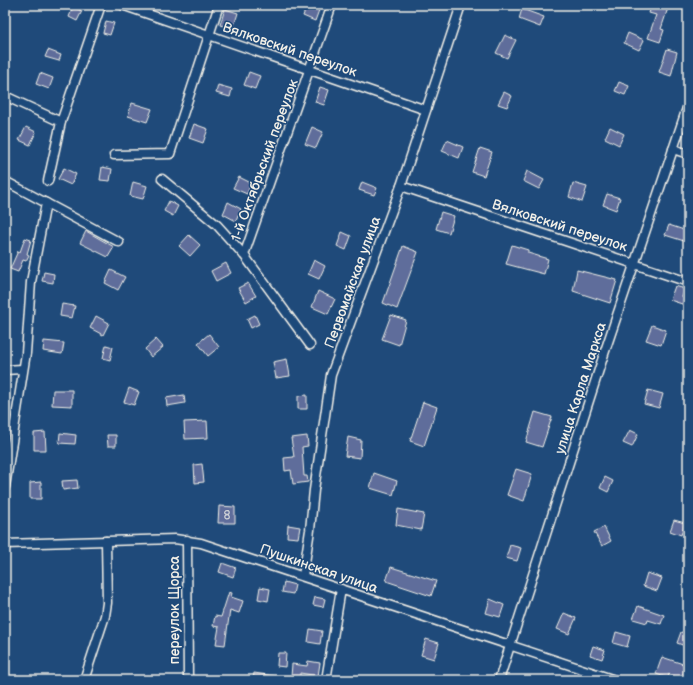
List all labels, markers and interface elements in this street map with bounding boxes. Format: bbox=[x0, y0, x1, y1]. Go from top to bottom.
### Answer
street label: Вялковский переулок bbox=[220, 18, 360, 81]
street label: 1-й Октябрьский переулок bbox=[227, 76, 302, 244]
street label: Вялковский переулок bbox=[490, 196, 630, 256]
street label: Первомайская улица bbox=[321, 213, 384, 350]
street label: улица Карла Маркса bbox=[551, 319, 610, 456]
house number: 8 bbox=[224, 508, 231, 523]
street label: Пушкинская улица bbox=[258, 540, 381, 597]
street label: переулок Щорса bbox=[166, 555, 183, 664]

